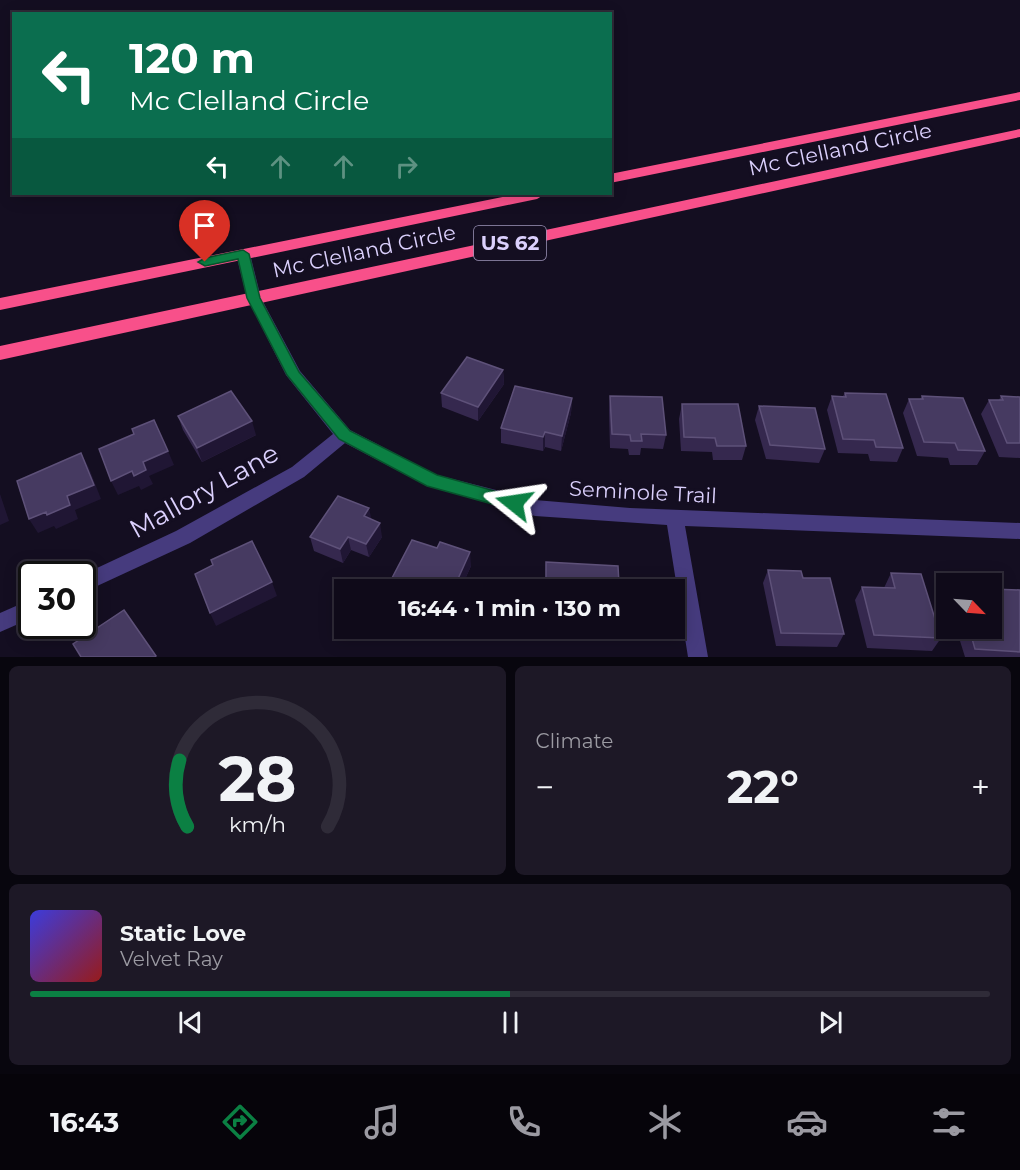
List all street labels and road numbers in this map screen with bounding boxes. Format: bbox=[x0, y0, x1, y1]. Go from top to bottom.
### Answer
street label: Mc Clelland Circle bbox=[746, 117, 934, 181]
street label: Mc Clelland Circle bbox=[270, 219, 458, 283]
road number: US 62 bbox=[474, 226, 546, 260]
street label: Mallory Lane bbox=[124, 437, 284, 545]
street label: Seminole Trail bbox=[569, 476, 717, 508]

